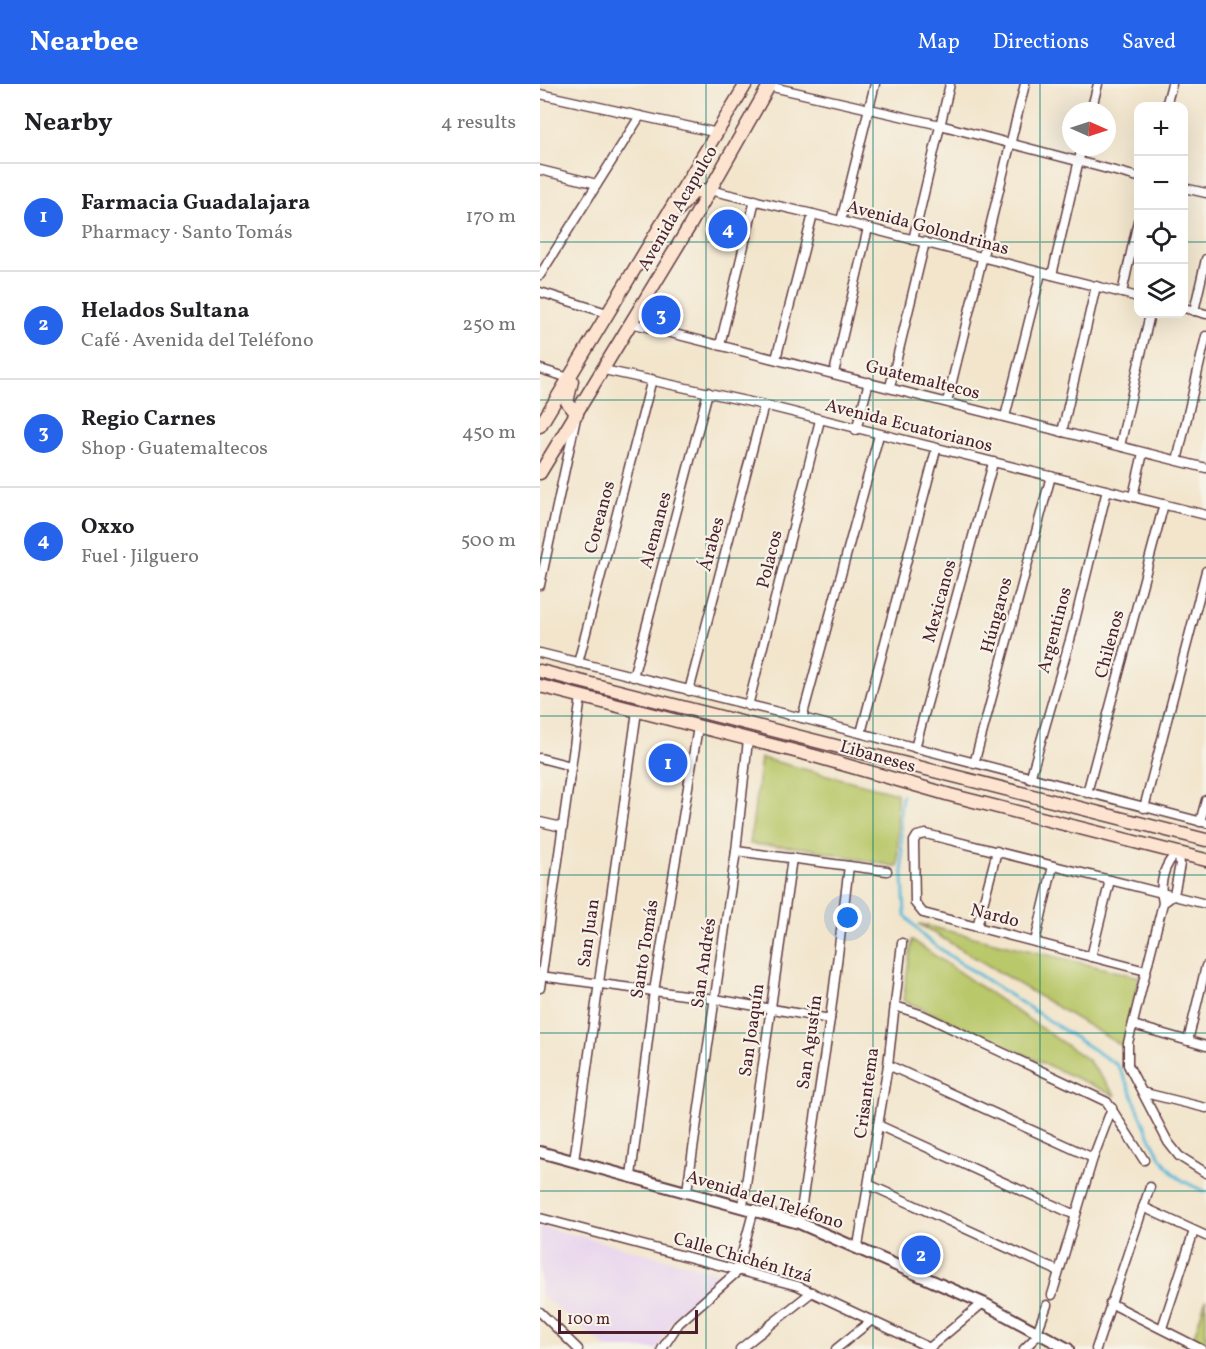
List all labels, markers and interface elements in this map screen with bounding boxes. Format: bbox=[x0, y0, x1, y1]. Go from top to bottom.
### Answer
text: Nearbee bbox=[30, 23, 139, 62]
text: Map bbox=[918, 28, 960, 57]
text: Directions bbox=[993, 28, 1089, 57]
text: Saved bbox=[1122, 28, 1176, 57]
north arrow bbox=[1062, 102, 1116, 156]
map controls bbox=[1134, 102, 1188, 318]
button: + bbox=[1134, 102, 1188, 156]
text: Nearby bbox=[24, 105, 113, 141]
text: 4 results bbox=[441, 109, 516, 137]
street label: Avenida Acapulco bbox=[632, 141, 724, 276]
button: − bbox=[1134, 156, 1188, 210]
text: Farmacia Guadalajara bbox=[81, 188, 310, 219]
street label: Avenida Golondrinas bbox=[844, 195, 1012, 262]
text: 1 bbox=[39, 203, 48, 231]
text: 170 m bbox=[466, 203, 516, 231]
pin: 4 bbox=[708, 206, 747, 252]
button: locate bbox=[1134, 210, 1188, 264]
text: Pharmacy · Santo Tomás bbox=[81, 219, 293, 247]
button: layers bbox=[1134, 264, 1188, 318]
pin: 3 bbox=[642, 292, 680, 338]
text: Helados Sultana bbox=[81, 296, 249, 327]
text: 2 bbox=[38, 311, 49, 339]
text: 250 m bbox=[462, 311, 516, 339]
text: Café · Avenida del Teléfono bbox=[81, 327, 314, 355]
street label: Guatemaltecos bbox=[863, 354, 982, 407]
street label: Avenida Ecuatorianos bbox=[822, 394, 995, 459]
text: Regio Carnes bbox=[81, 404, 216, 435]
text: 3 bbox=[38, 419, 49, 447]
text: 450 m bbox=[462, 419, 516, 447]
text: Shop · Guatemaltecos bbox=[81, 435, 268, 463]
street label: Coreanos bbox=[579, 478, 622, 557]
street label: Alemanes bbox=[634, 489, 679, 572]
text: Oxxo bbox=[81, 512, 134, 543]
street label: Árabes bbox=[693, 514, 732, 574]
text: 4 bbox=[37, 527, 50, 555]
text: 500 m bbox=[461, 527, 516, 555]
street label: Polacos bbox=[751, 528, 790, 591]
text: Fuel · Jilguero bbox=[81, 543, 199, 571]
street label: Mexicanos bbox=[917, 557, 963, 646]
street label: Húngaros bbox=[975, 575, 1020, 656]
street label: Argentinos bbox=[1032, 584, 1079, 676]
street label: Chilenos bbox=[1089, 607, 1132, 681]
street label: Libaneses bbox=[837, 735, 918, 780]
pin: 1 bbox=[648, 740, 688, 786]
street label: San Juan bbox=[572, 897, 607, 969]
street label: Santo Tomás bbox=[625, 898, 666, 1001]
street label: Nardo bbox=[968, 898, 1022, 935]
your location bbox=[833, 903, 862, 932]
street label: San Andrés bbox=[686, 917, 723, 1010]
street label: San Joaquín bbox=[734, 982, 771, 1078]
street label: San Agustín bbox=[791, 993, 830, 1091]
street label: Crisantema bbox=[849, 1046, 886, 1140]
street label: Avenida del Teléfono bbox=[683, 1165, 846, 1236]
street label: Calle Chichén Itzá bbox=[670, 1227, 815, 1290]
pin: 2 bbox=[902, 1232, 940, 1278]
scale bar bbox=[558, 1307, 698, 1334]
text: 100 m bbox=[567, 1309, 610, 1331]

